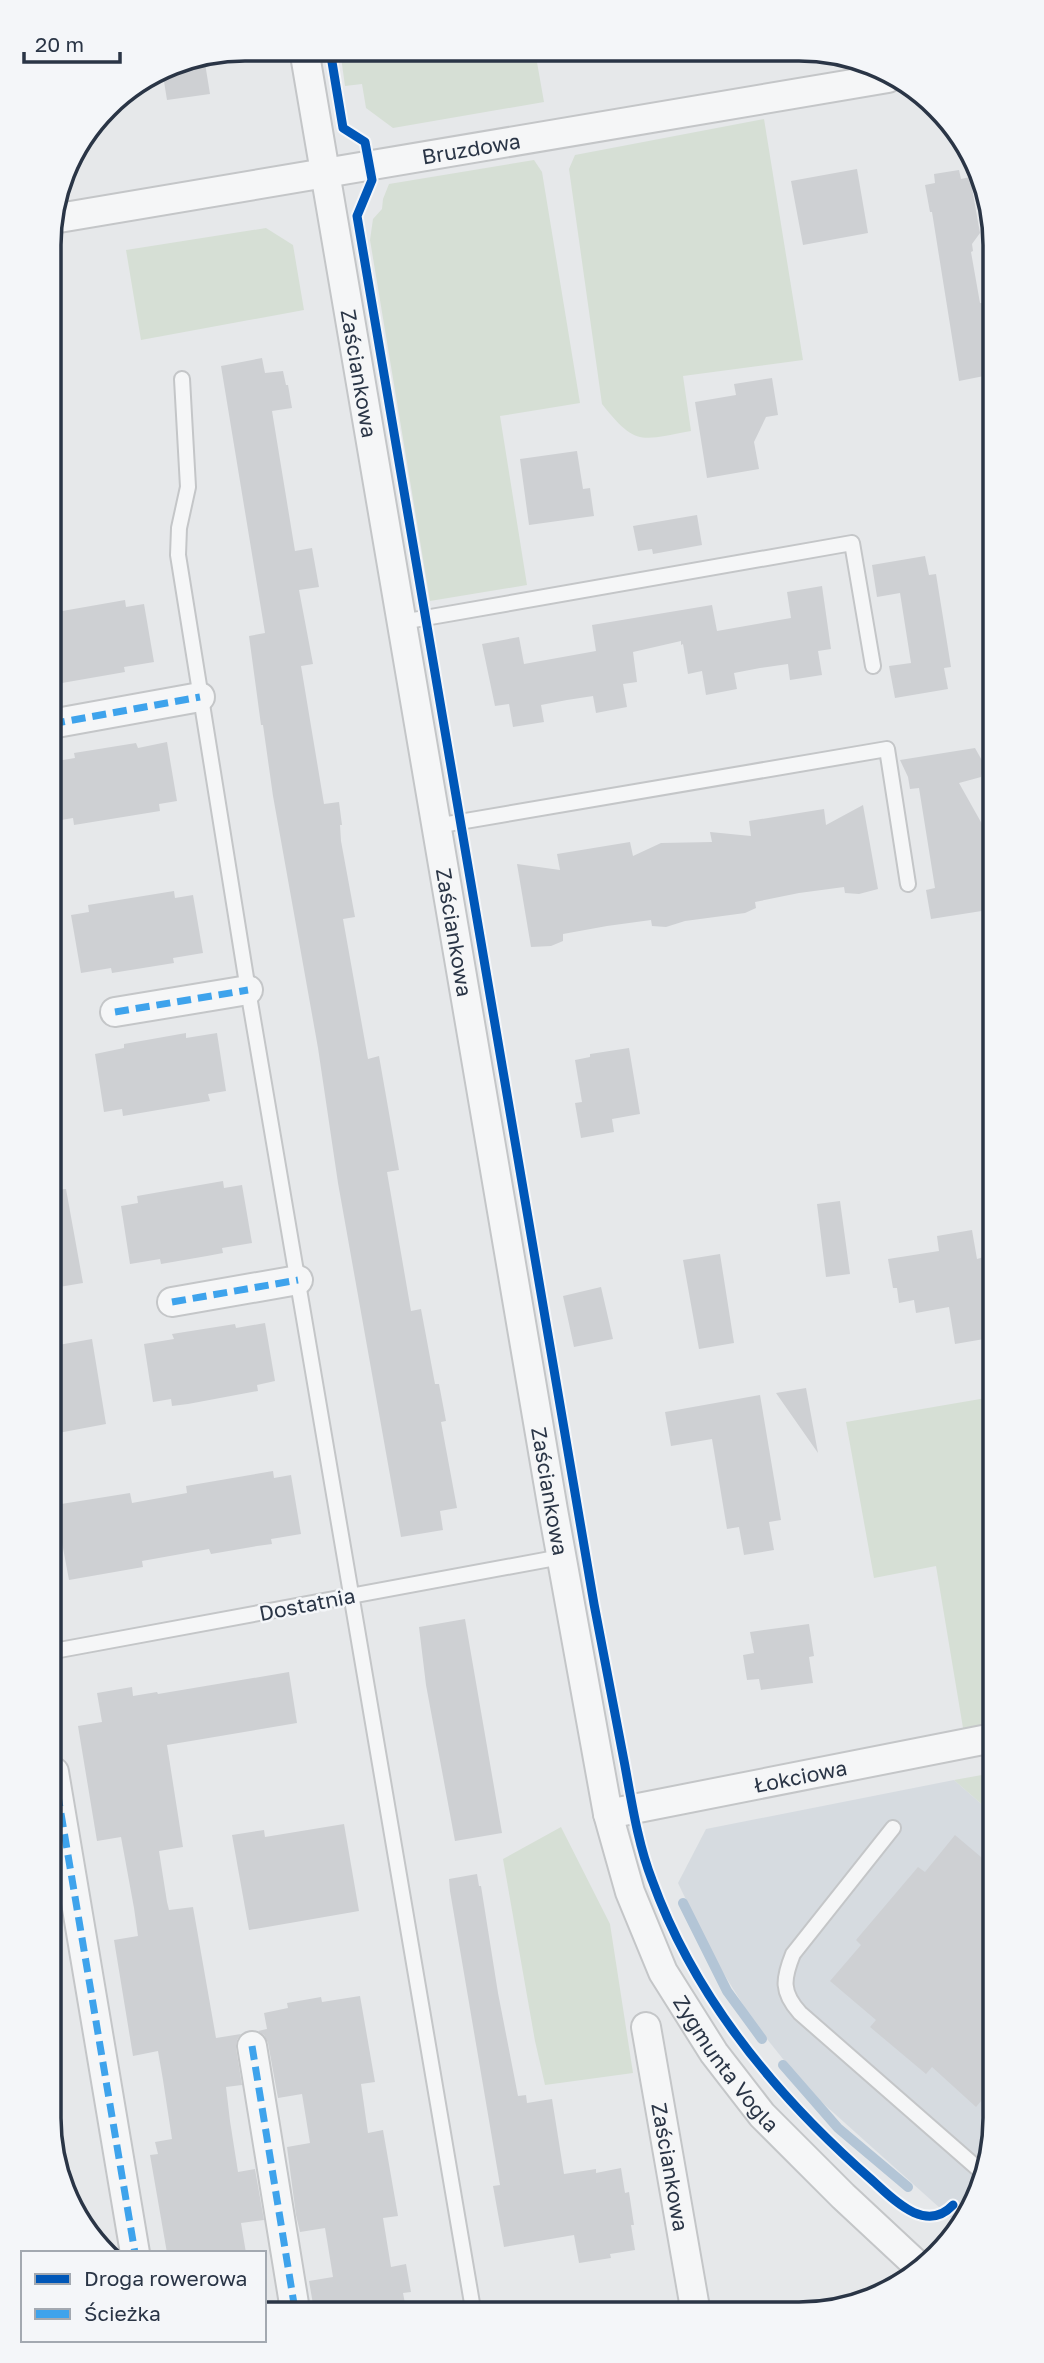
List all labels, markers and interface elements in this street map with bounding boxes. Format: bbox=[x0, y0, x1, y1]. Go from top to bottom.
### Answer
scale bar bbox=[24, 21, 121, 65]
text: 20 m bbox=[35, 31, 84, 57]
street label: Bruzdowa bbox=[420, 127, 522, 170]
street label: Zaściankowa bbox=[336, 307, 383, 439]
street label: Zaściankowa bbox=[431, 866, 478, 998]
street label: Zaściankowa bbox=[526, 1425, 574, 1557]
street label: Dostatnia bbox=[257, 1582, 357, 1626]
street label: Łokciowa bbox=[752, 1754, 849, 1798]
street label: Zygmunta Vogla bbox=[668, 1990, 784, 2137]
street label: Zaściankowa bbox=[646, 2101, 694, 2233]
legend bbox=[21, 2251, 266, 2342]
text: Droga rowerowa bbox=[84, 2265, 247, 2291]
text: Ścieżka bbox=[84, 2300, 161, 2326]

